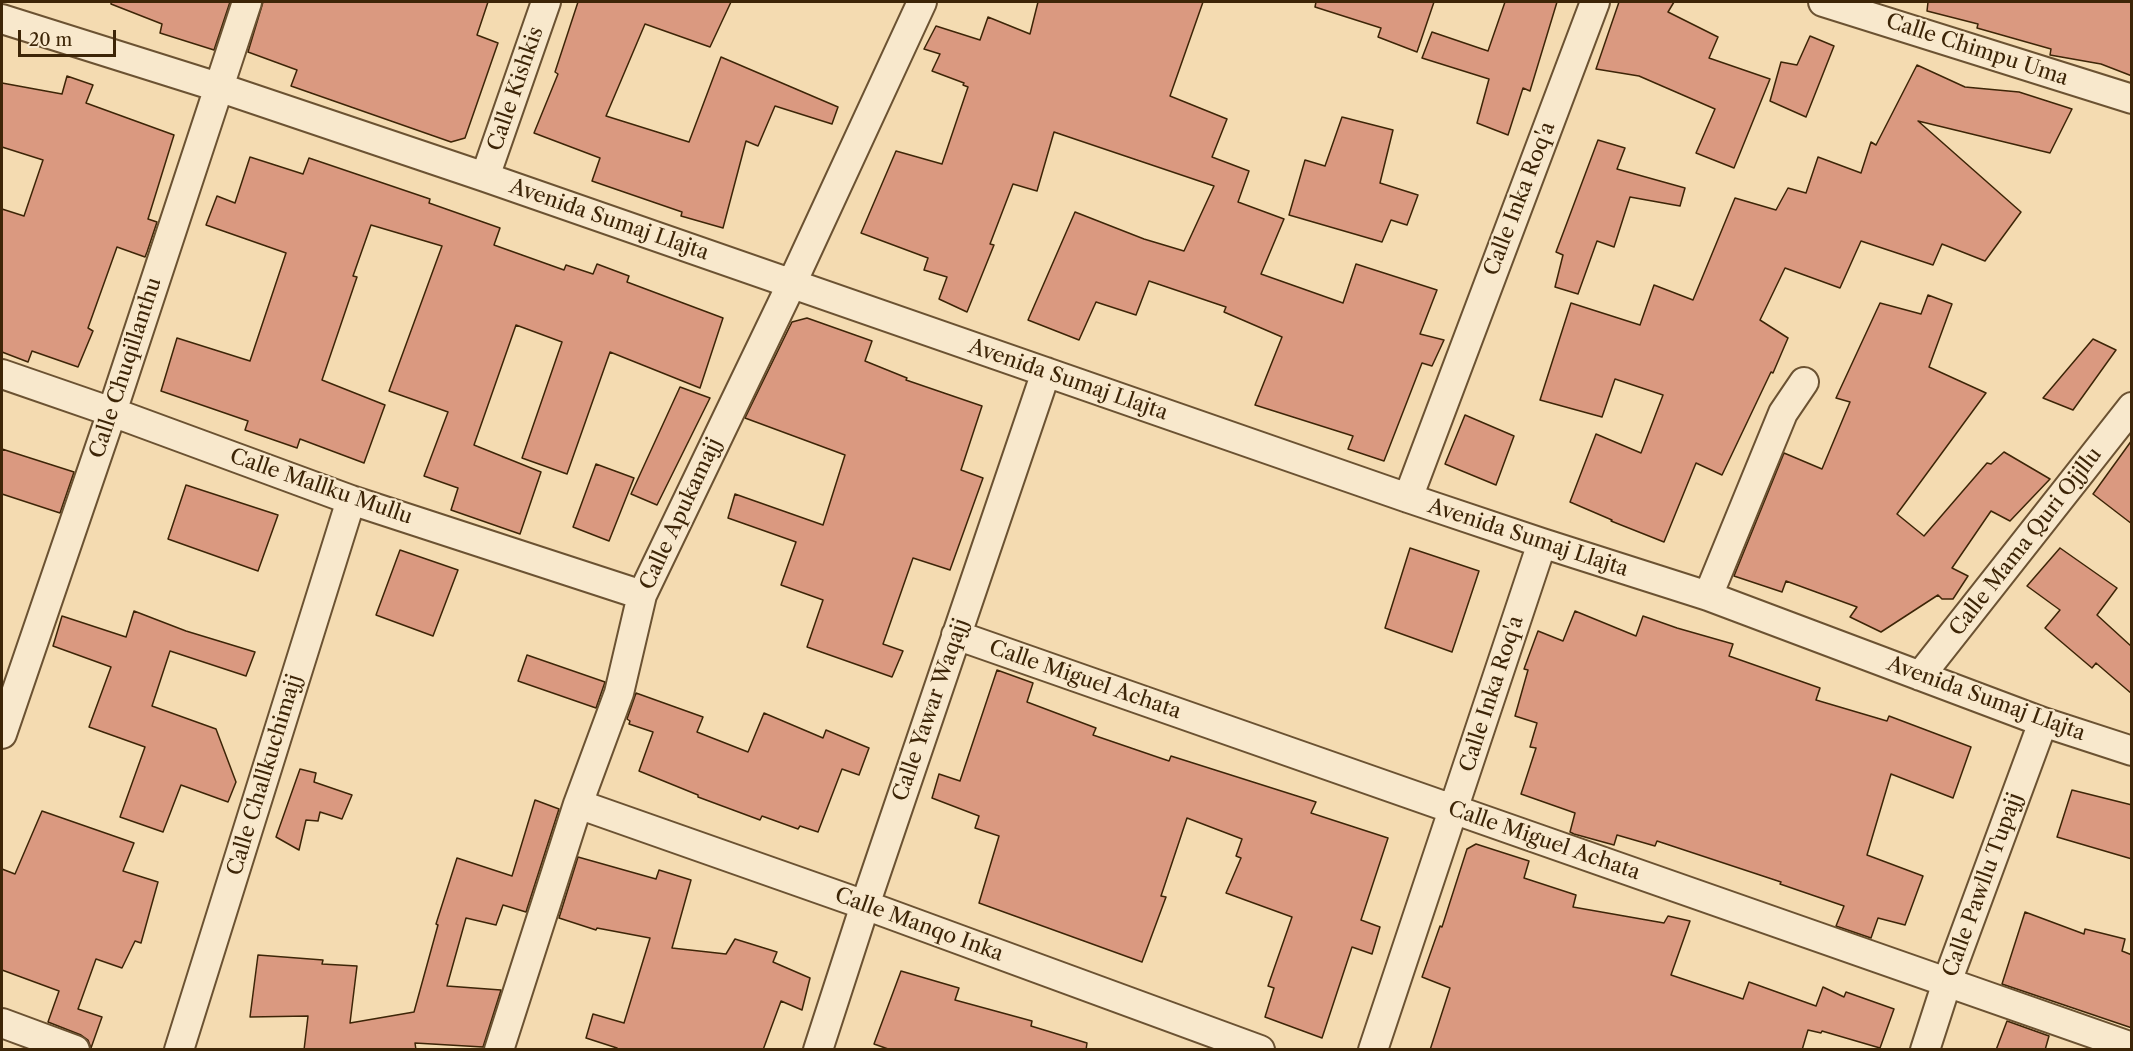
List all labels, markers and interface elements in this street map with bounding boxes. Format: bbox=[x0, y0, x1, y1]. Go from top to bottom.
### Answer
street label: Calle Chimpu Uma bbox=[1883, 9, 2071, 91]
scale bar bbox=[21, 18, 118, 56]
street label: Calle Kishkis bbox=[483, 24, 549, 154]
text: 20 m bbox=[29, 29, 72, 51]
street label: Calle Inka Roq'a bbox=[1479, 119, 1561, 279]
street label: Avenida Sumaj Llajta bbox=[506, 174, 712, 266]
street label: Calle Chuqillanthu bbox=[85, 274, 167, 462]
street label: Avenida Sumaj Llajta bbox=[965, 334, 1171, 426]
street label: Calle Apukamajj bbox=[635, 434, 727, 594]
street label: Calle Mama Quri Ojjllu bbox=[1945, 443, 2107, 641]
street label: Calle Mallku Mullu bbox=[226, 444, 416, 530]
street label: Avenida Sumaj Llajta bbox=[1425, 494, 1631, 582]
street label: Calle Inka Roq'a bbox=[1455, 613, 1529, 775]
street label: Calle Yawar Waqajj bbox=[888, 615, 974, 805]
street label: Calle Miguel Achata bbox=[986, 635, 1184, 725]
street label: Avenida Sumaj Llajta bbox=[1883, 651, 2089, 747]
street label: Calle Challkuchimajj bbox=[222, 671, 308, 879]
street label: Calle Pawllu Tupajj bbox=[1938, 789, 2028, 981]
street label: Calle Miguel Achata bbox=[1445, 796, 1643, 886]
street label: Calle Manqo Inka bbox=[831, 883, 1007, 967]

